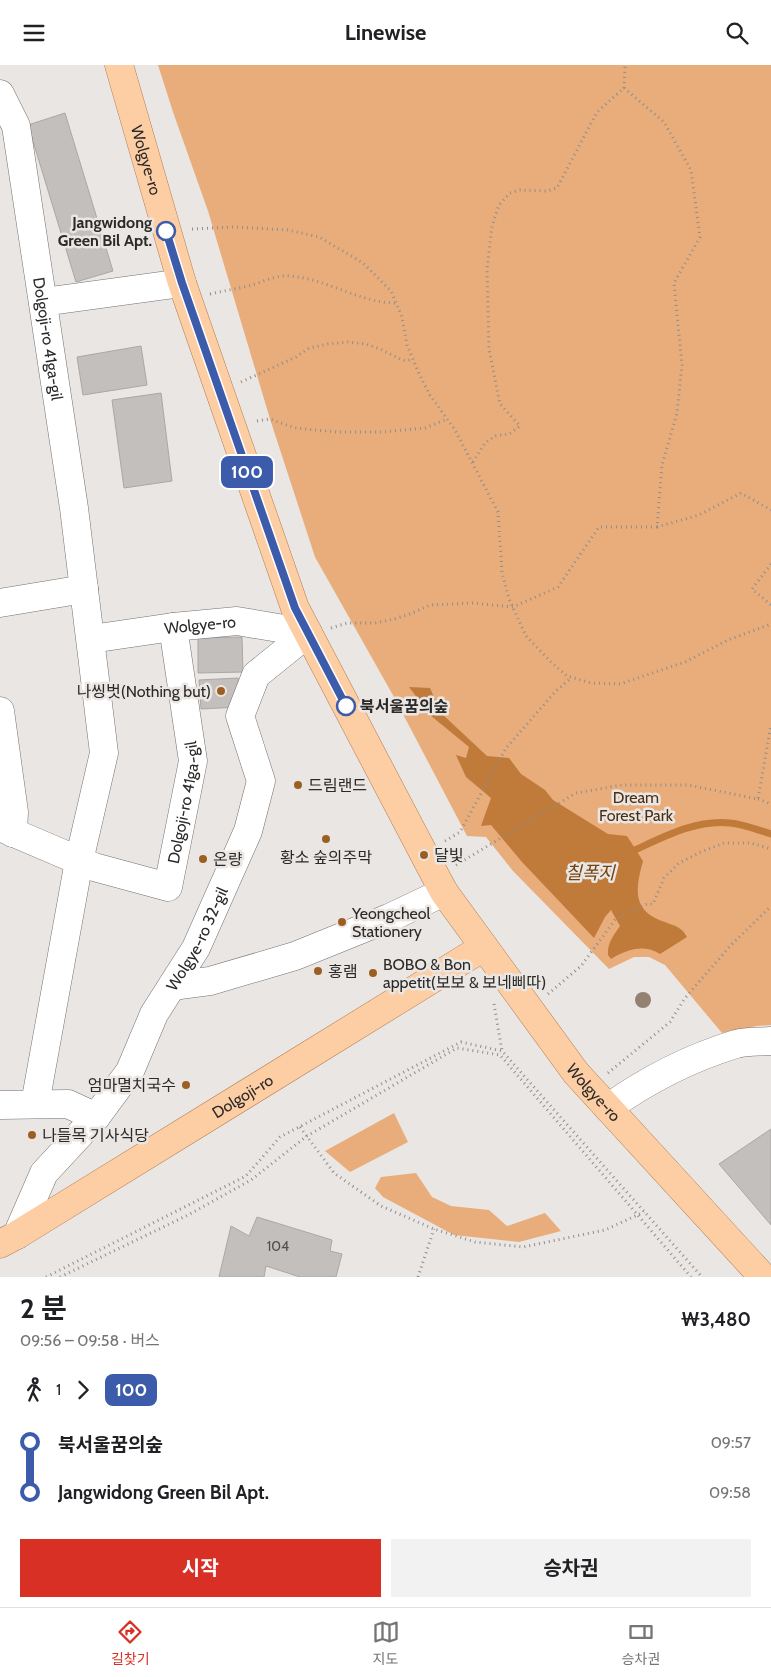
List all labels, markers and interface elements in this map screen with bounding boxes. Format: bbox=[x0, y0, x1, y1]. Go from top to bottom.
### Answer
icon: menu bbox=[20, 19, 48, 47]
text: Linewise bbox=[345, 19, 426, 46]
icon: search bbox=[723, 19, 751, 47]
street label: Wolgye-ro bbox=[127, 123, 166, 197]
place label: Jangwidong Green Bil Apt. bbox=[58, 213, 152, 250]
marker: Jangwidong Green Bil Apt. bbox=[156, 221, 176, 241]
street label: Dolgoji-ro 41ga-gil bbox=[30, 276, 67, 402]
line badge: 100 bbox=[218, 456, 276, 488]
text: 100 bbox=[231, 461, 263, 483]
street label: Wolgye-ro bbox=[163, 612, 237, 638]
place label: 나씽벗(Nothing but) bbox=[76, 682, 211, 701]
marker: 나씽벗(Nothing but) bbox=[215, 685, 227, 697]
marker: 북서울꿈의숲 bbox=[336, 696, 356, 716]
place label: 북서울꿈의숲 bbox=[360, 697, 449, 716]
street label: Dolgoji-ro 41ga-gil bbox=[163, 740, 203, 865]
place label: 드림랜드 bbox=[308, 776, 367, 795]
marker: 드림랜드 bbox=[292, 779, 304, 791]
park label: Dream Forest Park bbox=[599, 788, 674, 825]
marker: 황소 숲의주막 bbox=[320, 833, 332, 845]
place label: 달빛 bbox=[434, 846, 463, 865]
place label: 황소 숲의주막 bbox=[280, 848, 372, 867]
marker: 달빛 bbox=[418, 849, 430, 861]
place label: 온량 bbox=[213, 850, 243, 869]
marker: 온량 bbox=[197, 853, 209, 865]
water label: 칠폭지 bbox=[565, 862, 616, 884]
street label: Wolgye-ro 32-gil bbox=[162, 884, 232, 994]
place label: Yeongcheol Stationery bbox=[351, 904, 431, 941]
marker: Yeongcheol Stationery bbox=[336, 916, 348, 928]
place label: BOBO & Bon appetit(보보 & 보네삐따) bbox=[383, 955, 546, 992]
place label: 홍램 bbox=[328, 962, 357, 981]
marker: 홍램 bbox=[312, 965, 324, 977]
marker: BOBO & Bon appetit(보보 & 보네삐따) bbox=[367, 967, 379, 979]
street label: Wolgye-ro bbox=[563, 1060, 625, 1125]
street label: Dolgoji-ro bbox=[208, 1070, 277, 1122]
place label: 엄마멸치국수 bbox=[88, 1076, 176, 1095]
marker: 엄마멸치국수 bbox=[180, 1079, 192, 1091]
place label: 나들목 기사식당 bbox=[42, 1126, 149, 1145]
marker: 나들목 기사식당 bbox=[26, 1129, 38, 1141]
house number: 104 bbox=[267, 1237, 289, 1255]
text: 2 분 bbox=[20, 1291, 67, 1325]
text: ₩3,480 bbox=[681, 1308, 751, 1331]
text: 09:56 – 09:58 · 버스 bbox=[20, 1331, 160, 1350]
icon: walk bbox=[20, 1376, 48, 1404]
icon: forward bbox=[69, 1376, 97, 1404]
text: 100 bbox=[115, 1379, 147, 1401]
text: 1 bbox=[56, 1380, 61, 1399]
text: 북서울꿈의숲 bbox=[58, 1433, 163, 1456]
text: 09:57 bbox=[711, 1433, 751, 1452]
text: Jangwidong Green Bil Apt. bbox=[58, 1481, 269, 1504]
text: 09:58 bbox=[709, 1483, 751, 1502]
button: 시작 bbox=[20, 1539, 381, 1597]
button: 승차권 bbox=[391, 1539, 751, 1597]
tab: 길찾기 bbox=[111, 1618, 150, 1668]
tab: 지도 bbox=[372, 1618, 400, 1668]
tab: 승차권 bbox=[621, 1618, 660, 1668]

